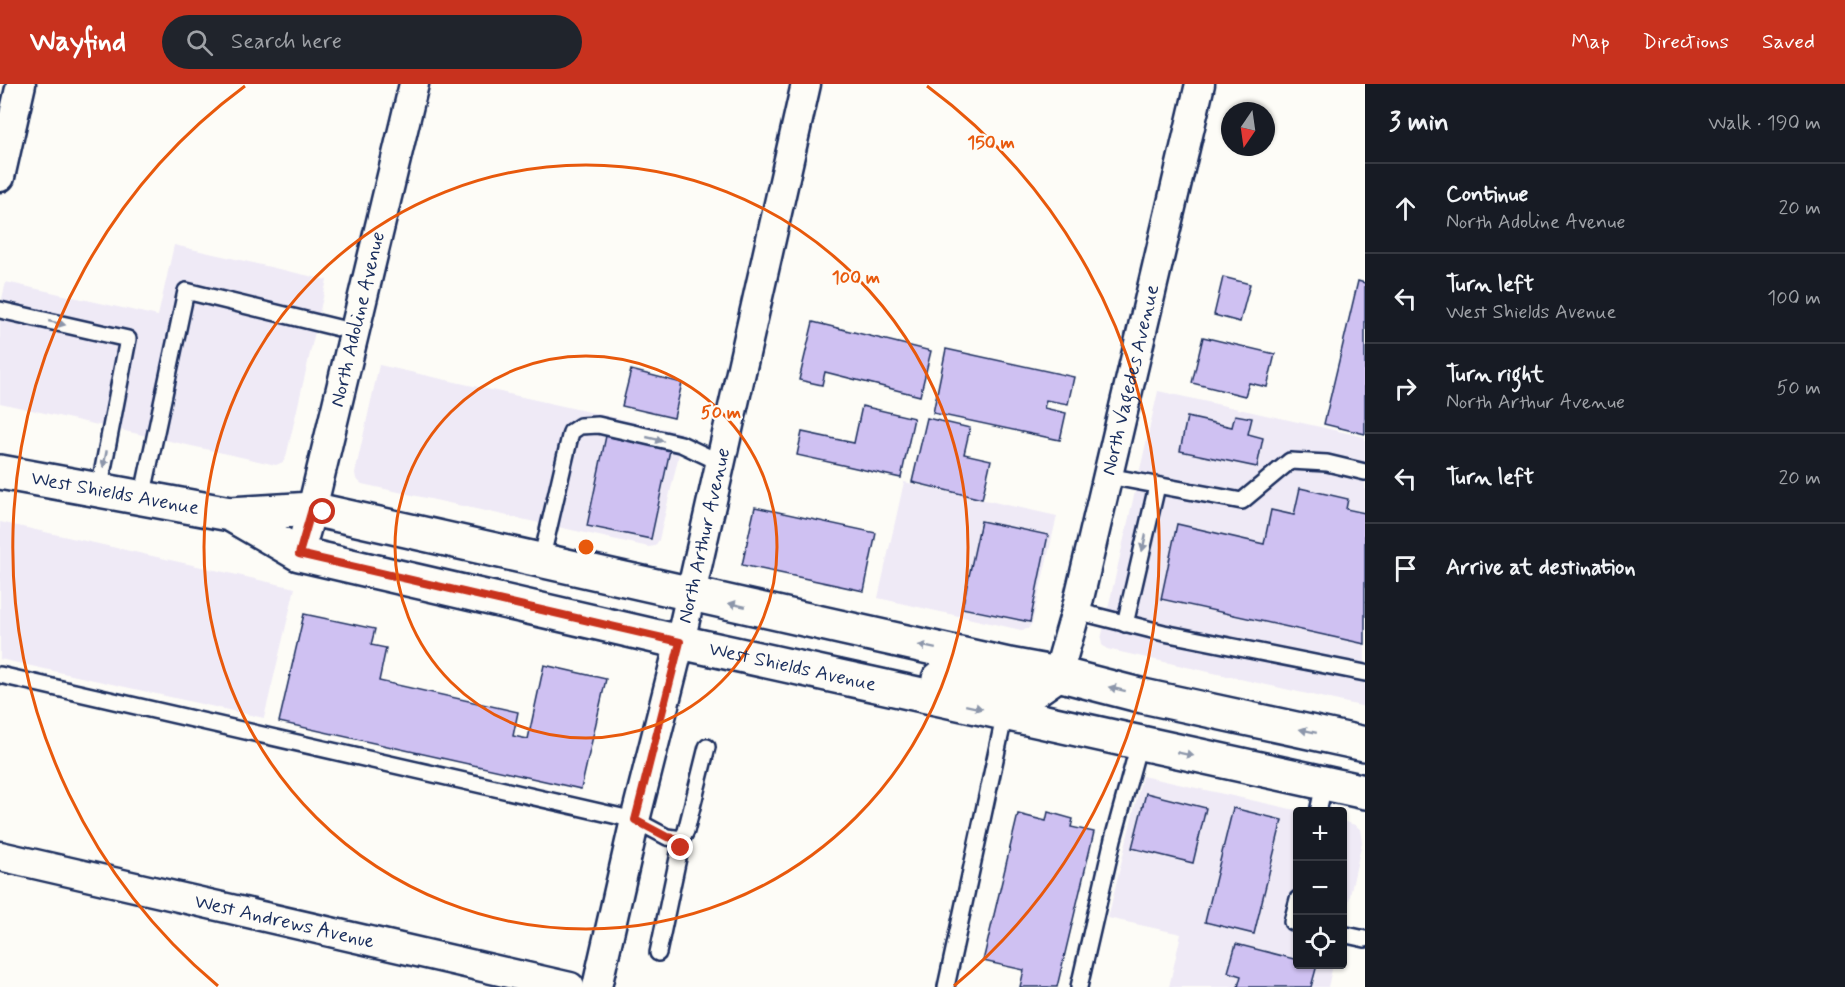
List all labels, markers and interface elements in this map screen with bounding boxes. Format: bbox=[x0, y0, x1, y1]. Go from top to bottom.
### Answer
search box bbox=[162, 15, 582, 69]
text: Wayfind bbox=[30, 24, 126, 61]
icon: search bbox=[183, 26, 216, 59]
text: Search here bbox=[231, 28, 342, 56]
text: Map bbox=[1571, 28, 1610, 56]
text: Directions bbox=[1643, 28, 1729, 56]
text: Saved bbox=[1762, 28, 1815, 56]
north arrow bbox=[1221, 102, 1275, 156]
text: 3 min bbox=[1389, 106, 1449, 140]
text: Walk · 190 m bbox=[1708, 110, 1821, 137]
text: 150 m bbox=[967, 131, 1015, 155]
text: Continue bbox=[1446, 181, 1528, 209]
icon: ahead bbox=[1389, 192, 1422, 225]
text: 20 m bbox=[1778, 195, 1821, 222]
text: North Adoline Avenue bbox=[1446, 209, 1625, 236]
street label: North Adoline Avenue bbox=[323, 229, 392, 410]
text: 100 m bbox=[832, 266, 880, 290]
text: Turn left bbox=[1446, 271, 1534, 299]
street label: North Vagedes Avenue bbox=[1095, 282, 1166, 478]
icon: left bbox=[1389, 282, 1422, 315]
text: 100 m bbox=[1767, 285, 1821, 312]
text: West Shields Avenue bbox=[1446, 299, 1616, 326]
one-way arrow bbox=[48, 319, 67, 328]
text: Turn right bbox=[1446, 361, 1544, 389]
icon: right bbox=[1389, 372, 1422, 405]
text: 50 m bbox=[1776, 375, 1821, 402]
text: North Arthur Avenue bbox=[1446, 389, 1625, 416]
text: 50 m bbox=[701, 401, 741, 425]
one-way arrow bbox=[646, 434, 664, 444]
street label: North Arthur Avenue bbox=[671, 445, 737, 626]
one-way arrow bbox=[100, 450, 109, 469]
icon: left bbox=[1389, 462, 1422, 495]
street label: West Shields Avenue bbox=[29, 464, 202, 522]
text: Turn left bbox=[1446, 464, 1534, 492]
text: 20 m bbox=[1778, 465, 1821, 492]
route start bbox=[309, 498, 335, 524]
one-way arrow bbox=[1138, 533, 1148, 552]
centre of rings bbox=[576, 537, 596, 557]
icon: arrive bbox=[1389, 552, 1422, 585]
text: Arrive at destination bbox=[1446, 554, 1636, 582]
one-way arrow bbox=[727, 600, 746, 610]
street label: West Shields Avenue bbox=[706, 635, 879, 698]
one-way arrow bbox=[917, 642, 936, 651]
one-way arrow bbox=[1108, 684, 1127, 694]
one-way arrow bbox=[965, 703, 984, 712]
one-way arrow bbox=[1299, 726, 1317, 736]
one-way arrow bbox=[1176, 750, 1195, 759]
map controls bbox=[1293, 807, 1347, 969]
button: + bbox=[1293, 807, 1347, 861]
route end bbox=[667, 834, 693, 860]
button: − bbox=[1293, 861, 1347, 915]
street label: West Andrews Avenue bbox=[192, 888, 377, 955]
button: locate bbox=[1293, 915, 1347, 969]

